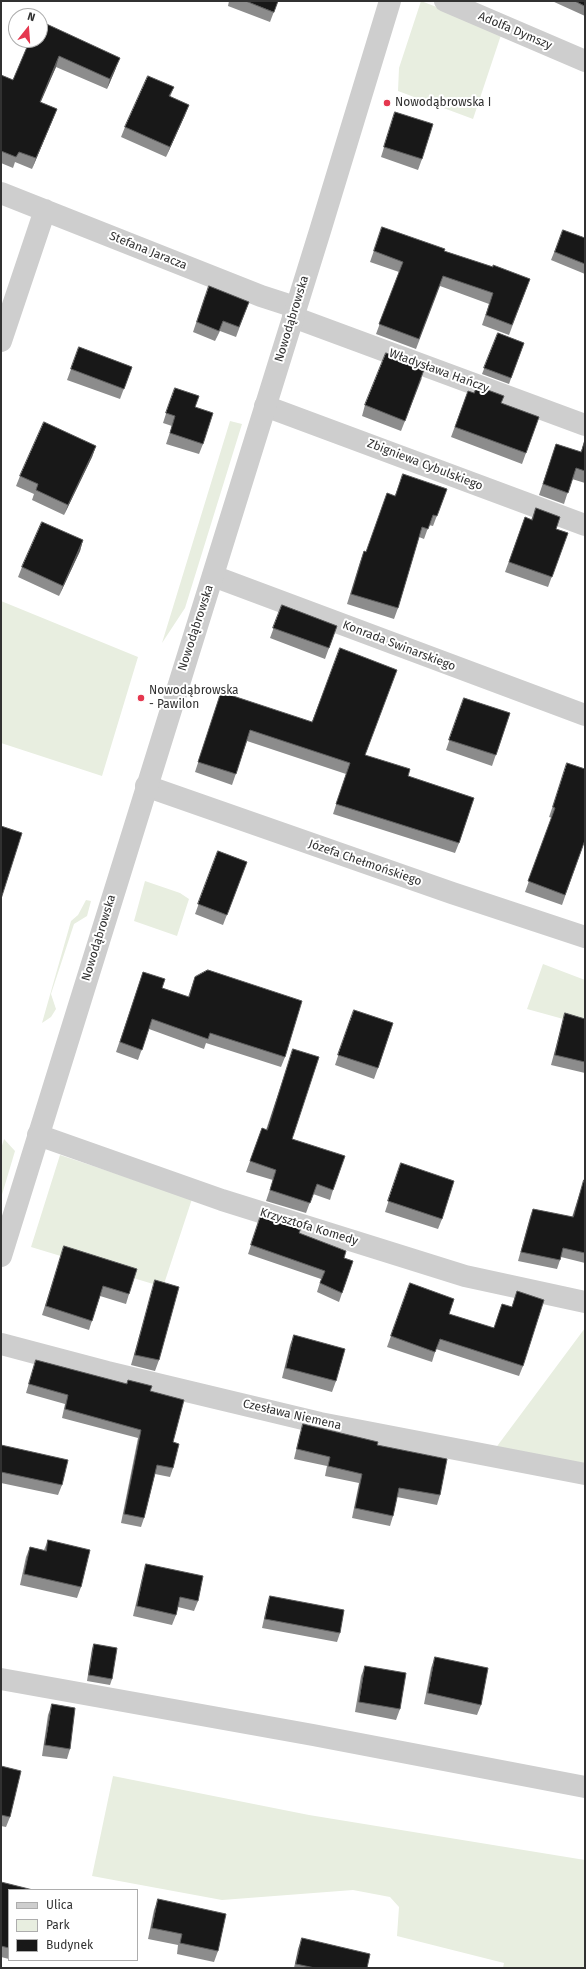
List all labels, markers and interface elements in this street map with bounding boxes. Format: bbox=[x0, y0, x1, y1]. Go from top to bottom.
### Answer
north arrow bbox=[8, 8, 48, 48]
street label: Adolfa Dymszy bbox=[476, 9, 554, 53]
text: N bbox=[26, 10, 37, 24]
place label: Nowodąbrowska I bbox=[395, 96, 491, 110]
marker: Nowodąbrowska I bbox=[382, 98, 392, 108]
street label: Stefana Jaracza bbox=[107, 229, 189, 273]
street label: Nowodąbrowska bbox=[272, 274, 312, 364]
street label: Władysława Hańczy bbox=[387, 346, 491, 396]
street label: Zbigniewa Cybulskiego bbox=[365, 436, 485, 494]
street label: Nowodąbrowska bbox=[175, 583, 217, 673]
street label: Konrada Swinarskiego bbox=[340, 618, 458, 674]
place label: Nowodąbrowska - Pawilon bbox=[149, 684, 239, 712]
marker: Nowodąbrowska - Pawilon bbox=[136, 693, 146, 703]
street label: Józefa Chełmońskiego bbox=[307, 837, 423, 889]
street label: Nowodąbrowska bbox=[79, 893, 119, 983]
street label: Krzysztofa Komedy bbox=[258, 1205, 360, 1249]
street label: Czesława Niemena bbox=[241, 1397, 343, 1433]
legend bbox=[8, 1889, 138, 1961]
text: Ulica bbox=[46, 1898, 73, 1912]
text: Park bbox=[46, 1918, 70, 1932]
text: Budynek bbox=[46, 1938, 93, 1952]

